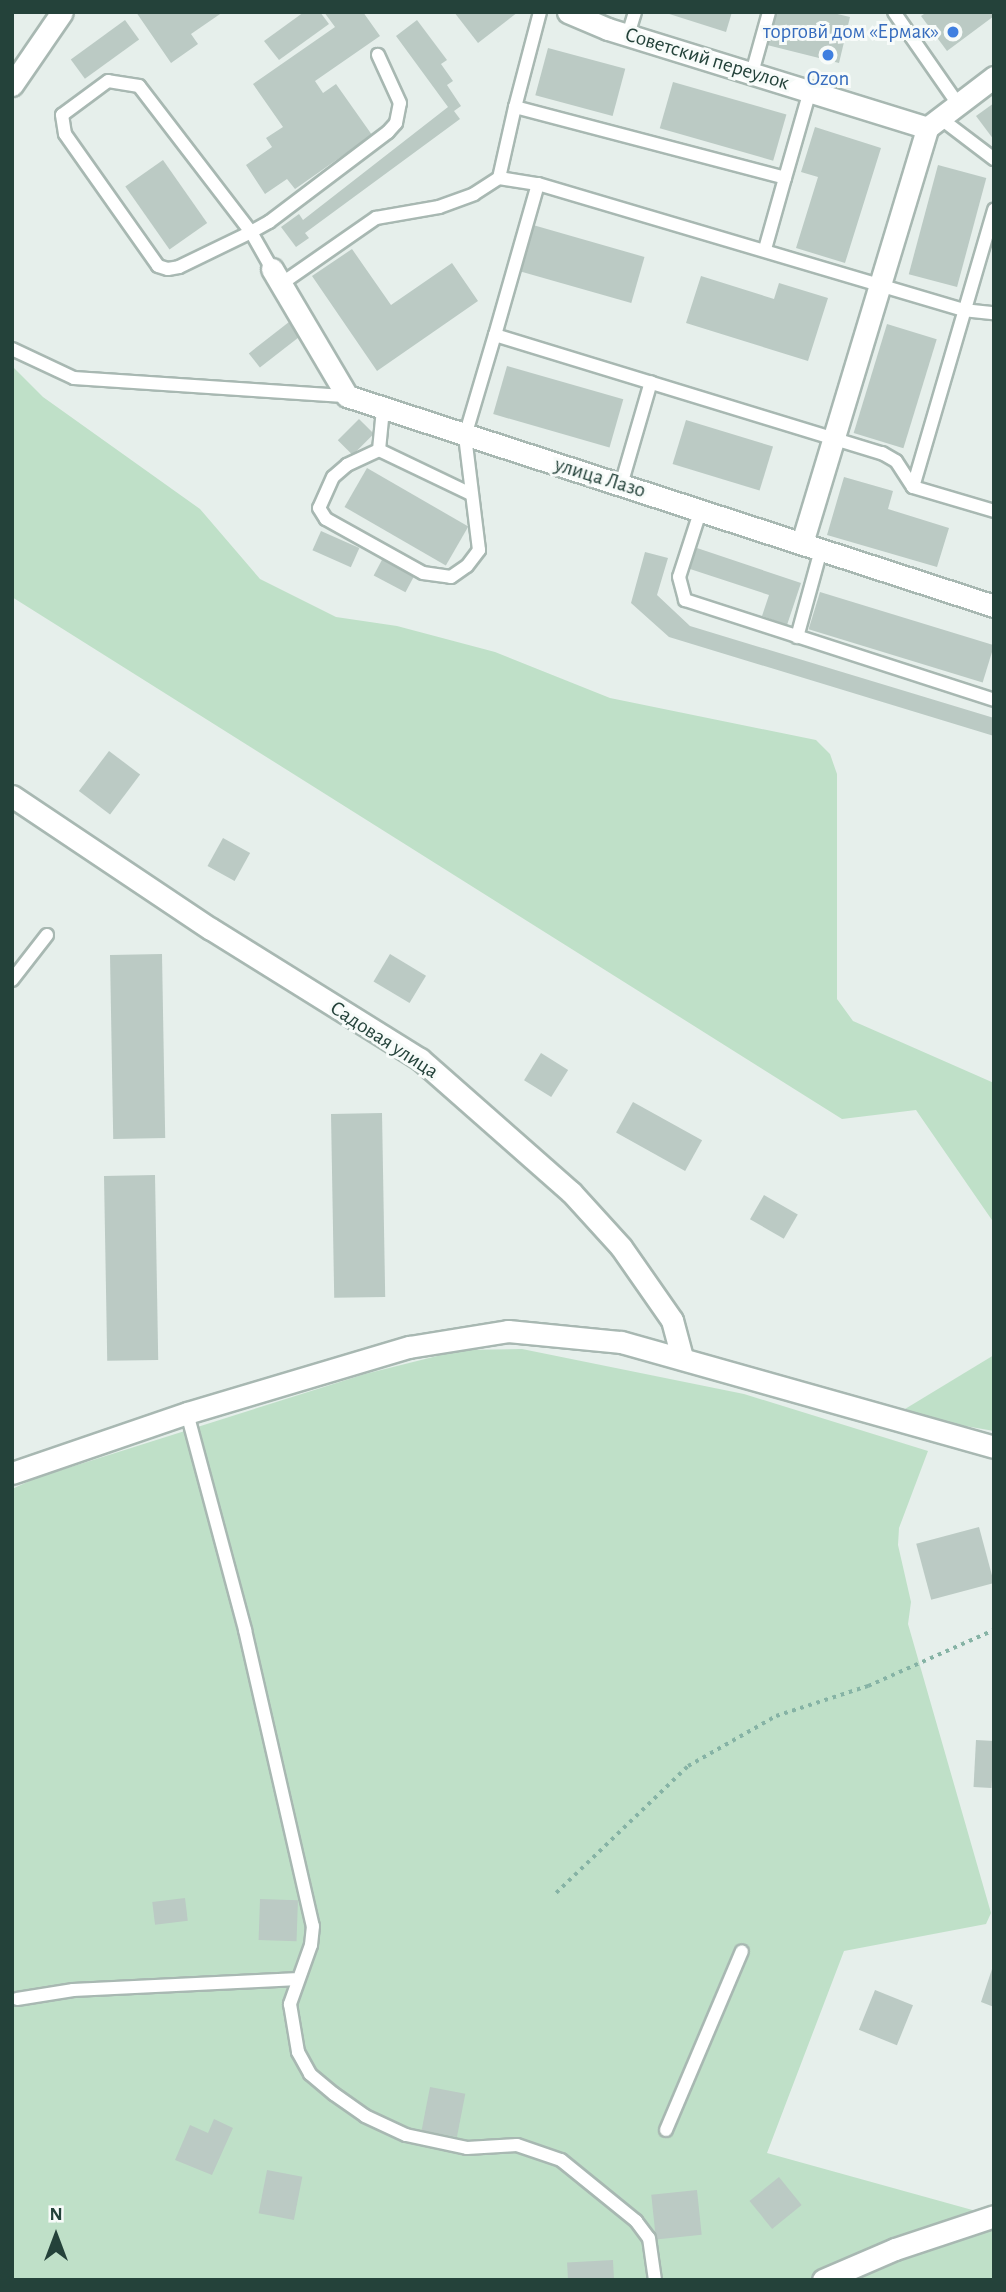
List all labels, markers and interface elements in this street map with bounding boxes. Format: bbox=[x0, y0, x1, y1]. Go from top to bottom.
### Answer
place label: торговй дом «Ермак» bbox=[763, 19, 939, 45]
street label: Советский переулок bbox=[622, 22, 792, 96]
marker: торговй дом «Ермак» bbox=[945, 24, 961, 40]
marker: Ozon bbox=[820, 47, 836, 63]
place label: Ozon bbox=[807, 66, 849, 92]
street label: улица Лазо bbox=[552, 452, 648, 504]
street label: Садовая улица bbox=[325, 996, 443, 1084]
north arrow bbox=[21, 2201, 91, 2271]
text: N bbox=[49, 2205, 63, 2224]

